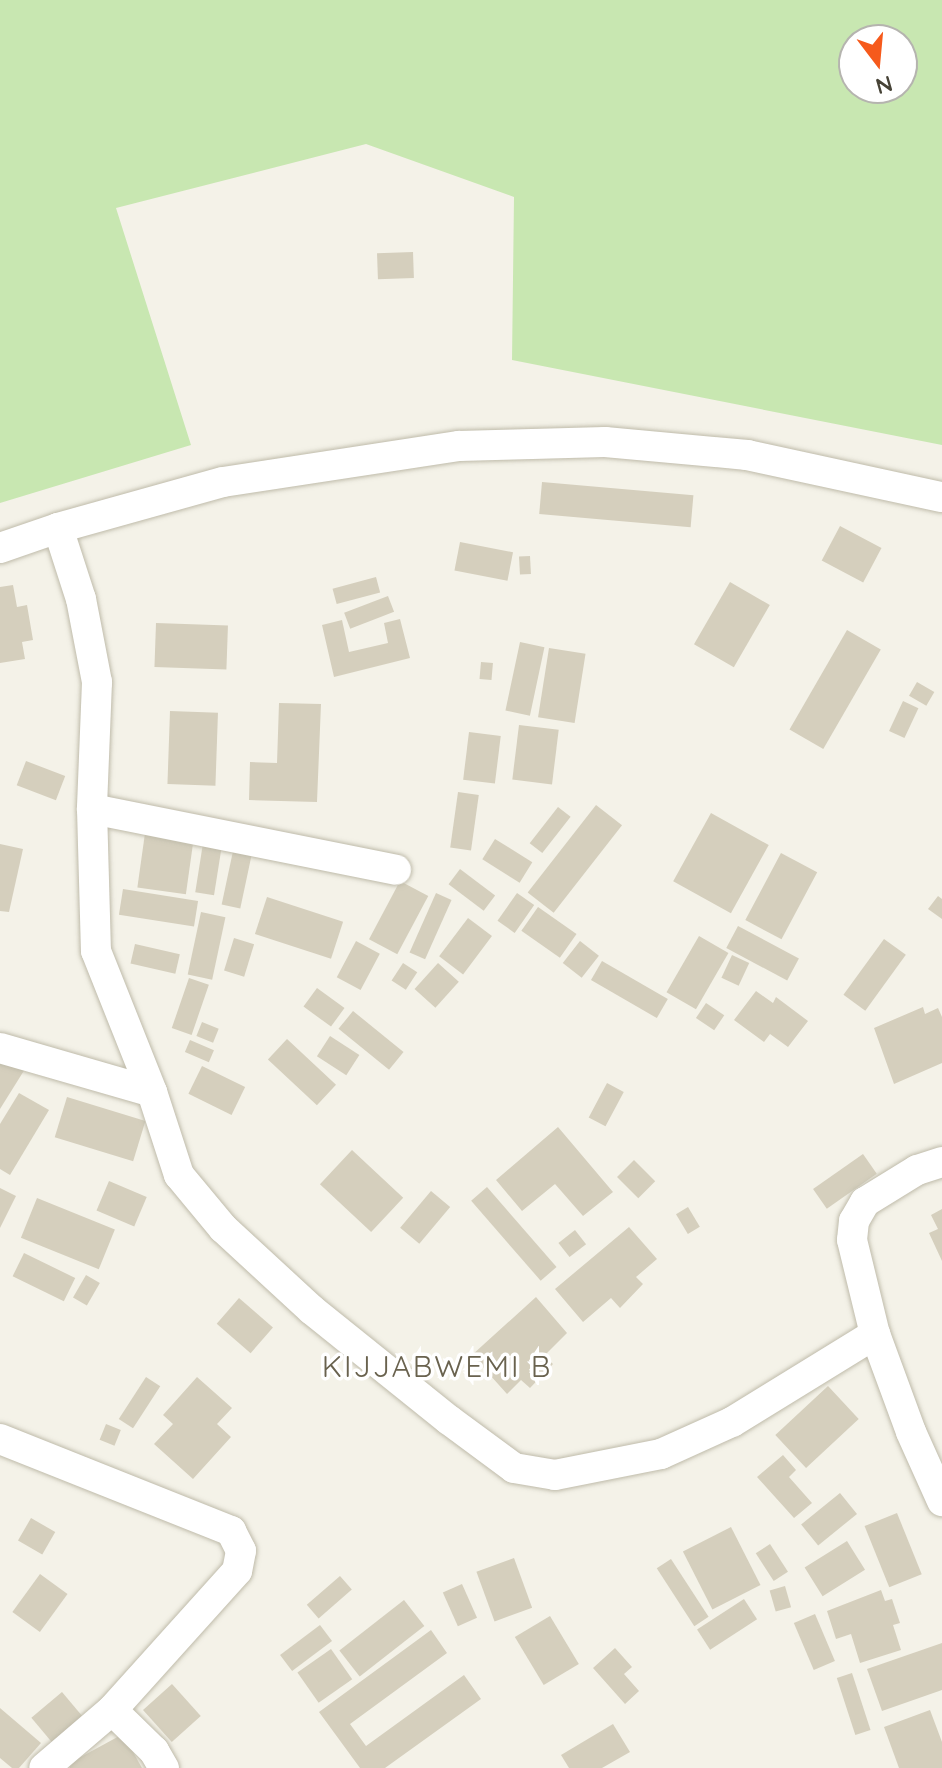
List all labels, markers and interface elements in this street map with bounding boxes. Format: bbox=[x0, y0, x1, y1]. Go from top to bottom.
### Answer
north arrow bbox=[838, 24, 918, 104]
text: N bbox=[872, 69, 896, 101]
district label: KIJJABWEMI B bbox=[322, 1348, 552, 1384]

